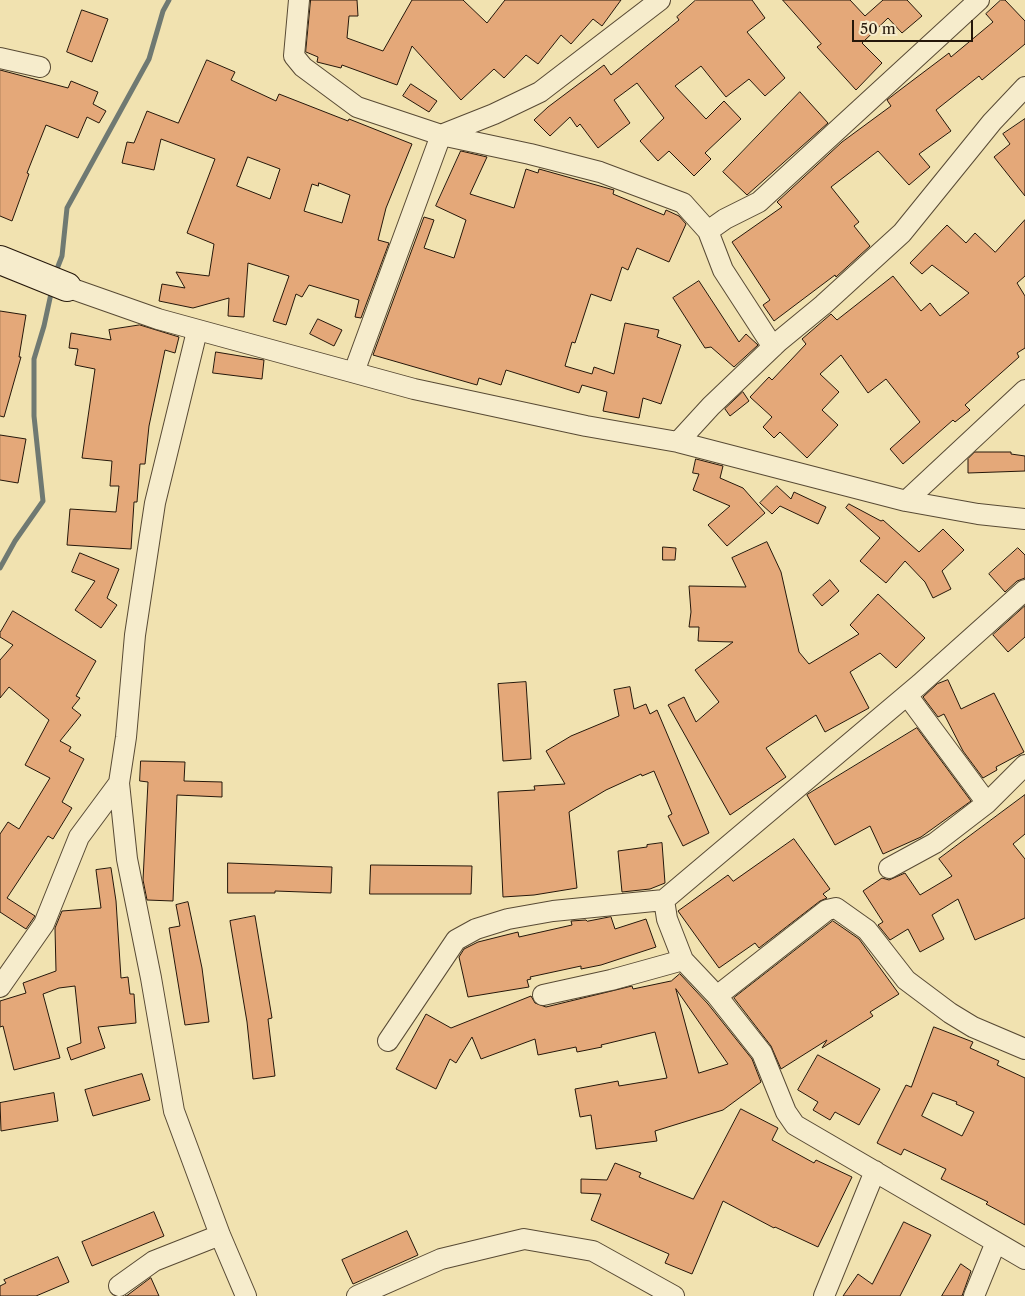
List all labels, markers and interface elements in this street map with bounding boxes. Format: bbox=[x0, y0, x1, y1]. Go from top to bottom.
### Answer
scale bar bbox=[855, 10, 976, 42]
text: 50 m bbox=[860, 19, 896, 38]

